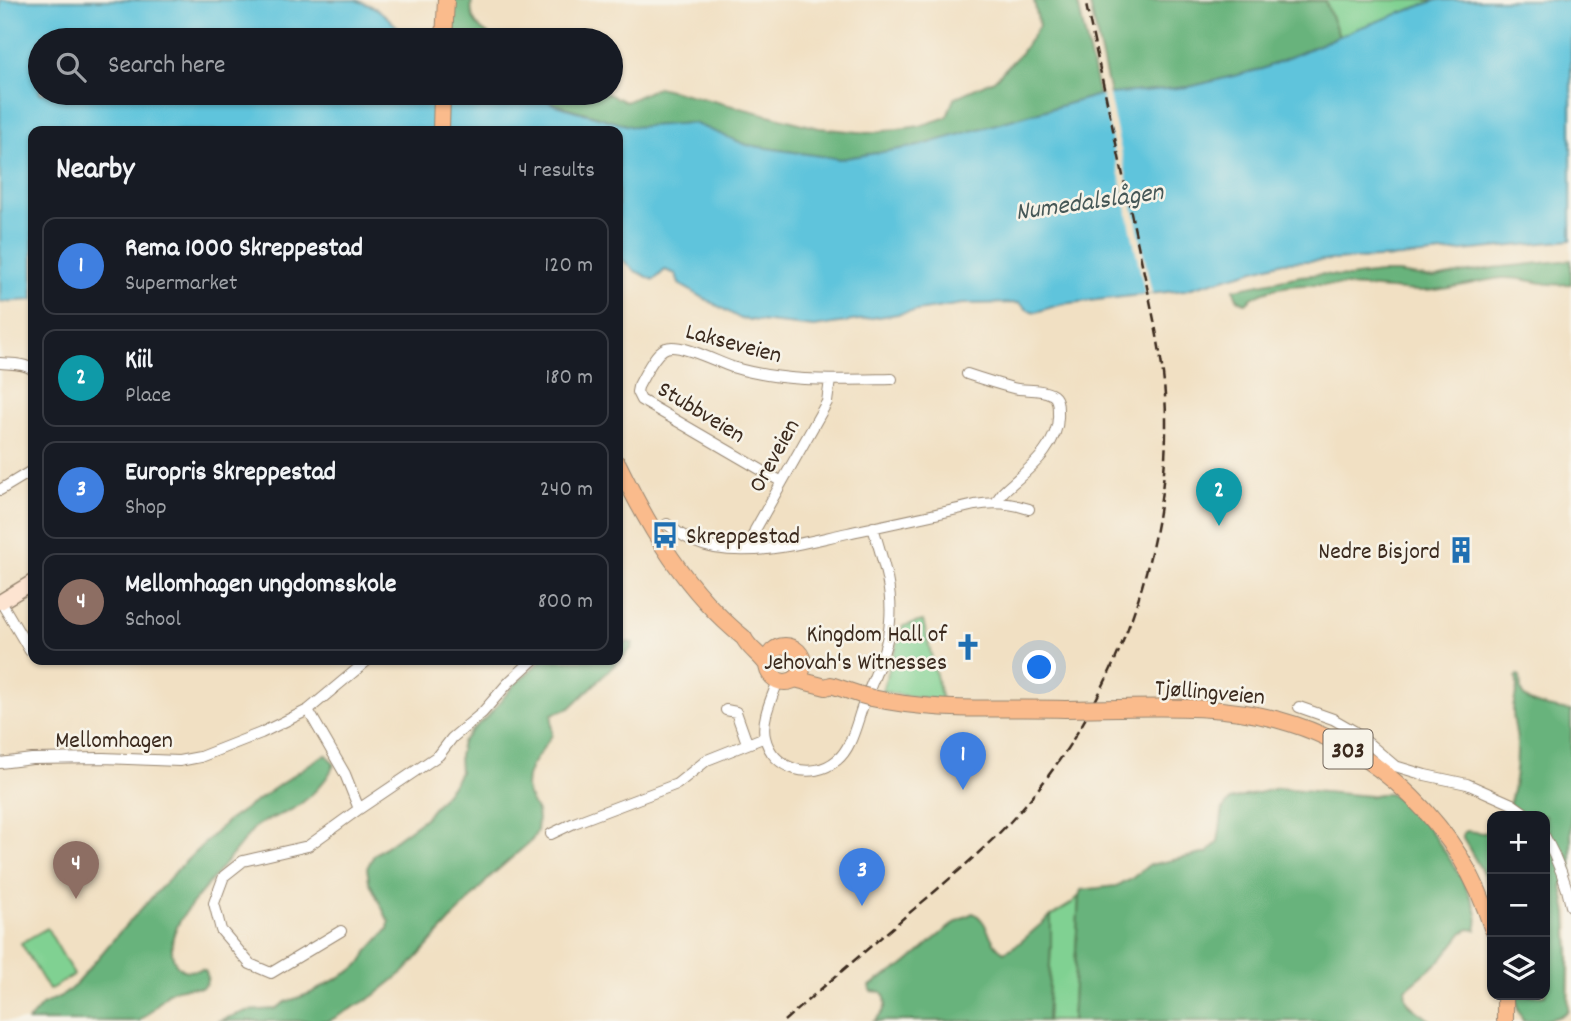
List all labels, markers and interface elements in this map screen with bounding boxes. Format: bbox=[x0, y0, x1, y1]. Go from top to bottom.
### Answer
search box bbox=[28, 28, 623, 105]
icon: search bbox=[52, 48, 90, 86]
text: Search here bbox=[108, 48, 226, 85]
text: Nearby bbox=[56, 150, 134, 193]
text: 4 results bbox=[518, 155, 595, 188]
water label: Numedalslågen bbox=[1013, 175, 1167, 232]
text: Rema 1000 Skreppestad bbox=[125, 231, 363, 268]
text: 1 bbox=[78, 250, 84, 283]
text: 120 m bbox=[544, 250, 593, 283]
text: Supermarket bbox=[125, 268, 237, 301]
street label: Lakseveien bbox=[681, 316, 785, 374]
text: Kiil bbox=[125, 343, 153, 380]
text: 2 bbox=[76, 362, 86, 395]
text: 180 m bbox=[545, 362, 593, 395]
street label: Stubbveien bbox=[650, 374, 751, 453]
text: Place bbox=[125, 380, 171, 413]
street label: Oreveien bbox=[741, 413, 810, 500]
text: Europris Skreppestad bbox=[125, 455, 336, 492]
pin: 2 bbox=[1196, 468, 1242, 526]
text: 3 bbox=[76, 474, 86, 507]
text: 240 m bbox=[540, 474, 593, 507]
text: Shop bbox=[125, 492, 167, 525]
bus stop icon: Skreppestad bbox=[650, 520, 680, 550]
place label: Skreppestad bbox=[686, 521, 800, 555]
building icon: Nedre Bisjord bbox=[1446, 535, 1476, 565]
place label: Nedre Bisjord bbox=[1318, 536, 1440, 570]
text: Mellomhagen ungdomsskole bbox=[125, 567, 396, 604]
text: 4 bbox=[76, 586, 86, 619]
text: 800 m bbox=[538, 586, 593, 619]
text: School bbox=[125, 604, 181, 637]
place label: Kingdom Hall of Jehovah's Witnesses bbox=[764, 619, 948, 681]
church icon: Kingdom Hall of Jehovah's Witnesses bbox=[953, 632, 983, 662]
your location bbox=[1022, 650, 1056, 684]
street label: Tjøllingveien bbox=[1153, 672, 1266, 716]
street label: Mellomhagen bbox=[55, 725, 173, 759]
road number: 303 bbox=[1324, 730, 1372, 768]
pin: 1 bbox=[940, 732, 986, 790]
map controls bbox=[1487, 811, 1550, 1000]
button: + bbox=[1487, 811, 1550, 874]
pin: 4 bbox=[53, 841, 99, 899]
pin: 3 bbox=[839, 848, 885, 906]
button: − bbox=[1487, 874, 1550, 937]
button: layers bbox=[1487, 937, 1550, 1000]

